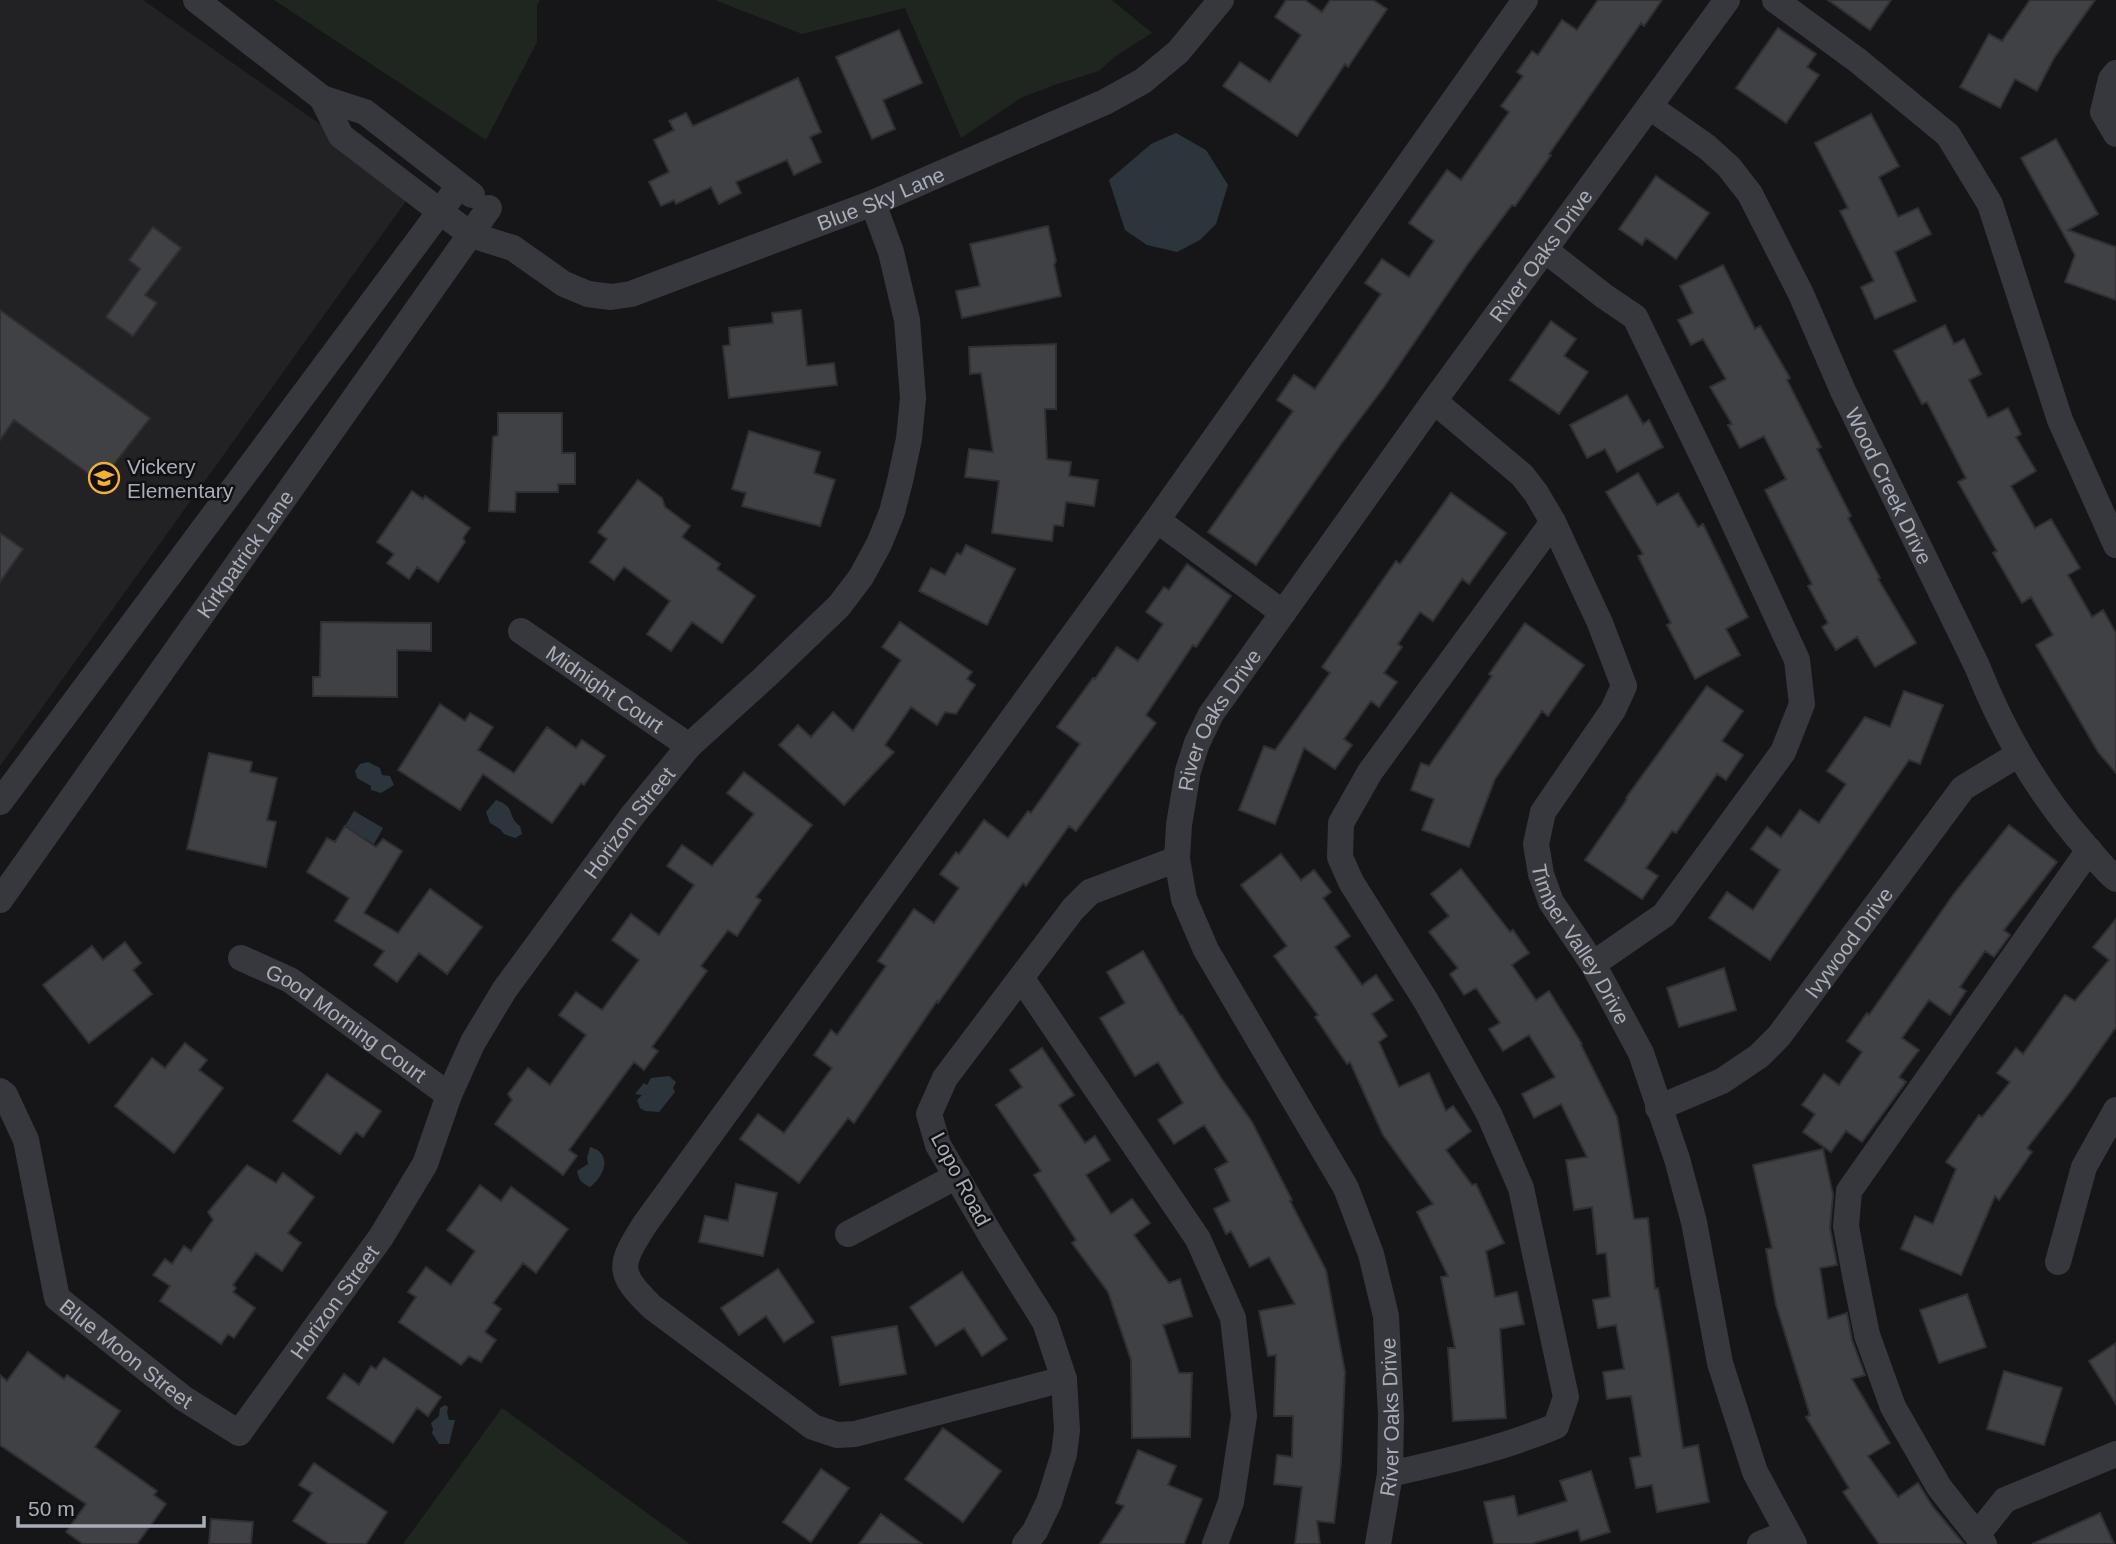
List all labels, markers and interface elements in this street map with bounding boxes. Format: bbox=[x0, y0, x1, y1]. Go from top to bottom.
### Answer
street label: Blue Sky Lane bbox=[814, 162, 948, 235]
street label: River Oaks Drive bbox=[1484, 184, 1597, 326]
street label: Wood Creek Drive bbox=[1841, 404, 1937, 568]
place label: Vickery Elementary bbox=[127, 455, 234, 502]
school or university icon: Vickery Elementary bbox=[87, 461, 121, 495]
street label: Kirkpatrick Lane bbox=[192, 486, 298, 622]
street label: Midnight Court bbox=[542, 641, 668, 737]
street label: River Oaks Drive bbox=[1173, 644, 1265, 793]
street label: Horizon Street bbox=[579, 762, 679, 883]
street label: Timber Valley Drive bbox=[1528, 862, 1635, 1028]
street label: Ivywood Drive bbox=[1800, 883, 1897, 1002]
street label: Good Morning Court bbox=[263, 959, 431, 1086]
street label: Lopo Road bbox=[927, 1128, 995, 1230]
street label: Horizon Street bbox=[285, 1241, 383, 1363]
street label: Blue Moon Street bbox=[56, 1294, 197, 1413]
street label: River Oaks Drive bbox=[1375, 1337, 1403, 1498]
scale bar bbox=[18, 1484, 203, 1528]
text: 50 m bbox=[28, 1497, 75, 1520]

